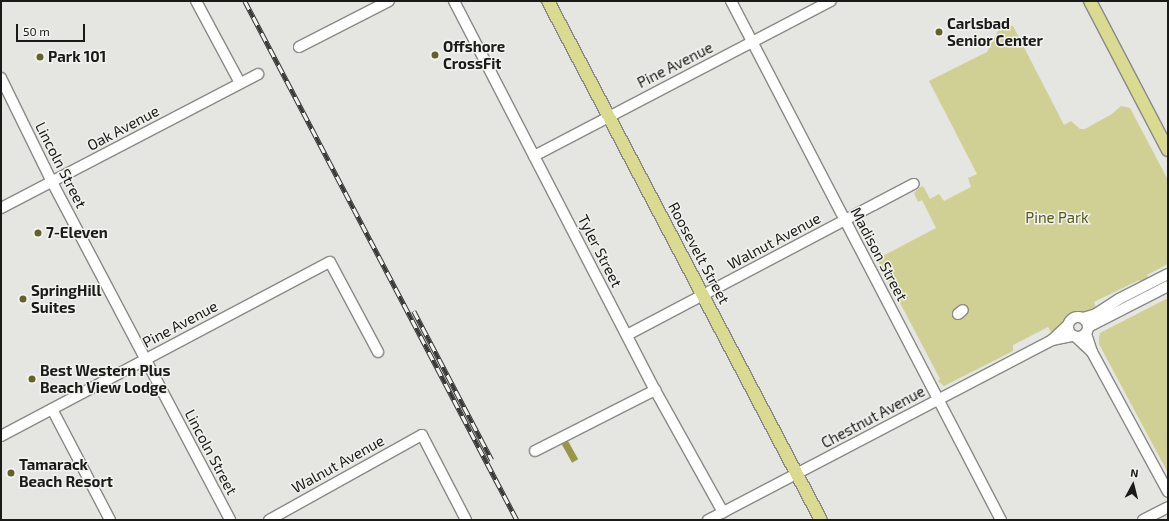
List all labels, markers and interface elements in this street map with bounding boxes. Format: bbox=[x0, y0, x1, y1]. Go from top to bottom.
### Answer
place label: Carlsbad Senior Center bbox=[947, 14, 1043, 49]
scale bar bbox=[18, 16, 87, 42]
text: 50 m bbox=[23, 24, 50, 38]
marker: Carlsbad Senior Center bbox=[934, 27, 944, 37]
place label: Offshore CrossFit bbox=[443, 37, 505, 72]
street label: Pine Avenue bbox=[634, 38, 716, 92]
place label: Park 101 bbox=[48, 48, 106, 66]
marker: Offshore CrossFit bbox=[430, 50, 440, 60]
marker: Park 101 bbox=[35, 52, 45, 62]
street label: Oak Avenue bbox=[84, 101, 162, 155]
street label: Lincoln Street bbox=[32, 119, 90, 211]
street label: Roosevelt Street bbox=[665, 199, 733, 307]
street label: Madison Street bbox=[847, 204, 911, 304]
street label: Walnut Avenue bbox=[724, 209, 824, 273]
park label: Pine Park bbox=[1025, 209, 1089, 227]
street label: Tyler Street bbox=[574, 212, 626, 290]
place label: 7-Eleven bbox=[46, 224, 108, 242]
marker: 7-Eleven bbox=[33, 228, 43, 238]
place label: SpringHill Suites bbox=[31, 281, 101, 316]
marker: SpringHill Suites bbox=[18, 294, 28, 304]
street label: Pine Avenue bbox=[139, 297, 221, 351]
place label: Best Western Plus Beach View Lodge bbox=[40, 361, 171, 396]
marker: Best Western Plus Beach View Lodge bbox=[27, 374, 37, 384]
street label: Chestnut Avenue bbox=[818, 382, 928, 452]
street label: Lincoln Street bbox=[181, 406, 241, 498]
street label: Walnut Avenue bbox=[288, 431, 388, 497]
place label: Tamarack Beach Resort bbox=[19, 455, 113, 490]
north arrow bbox=[1113, 465, 1153, 505]
text: N bbox=[1130, 466, 1139, 480]
marker: Tamarack Beach Resort bbox=[6, 468, 16, 478]

